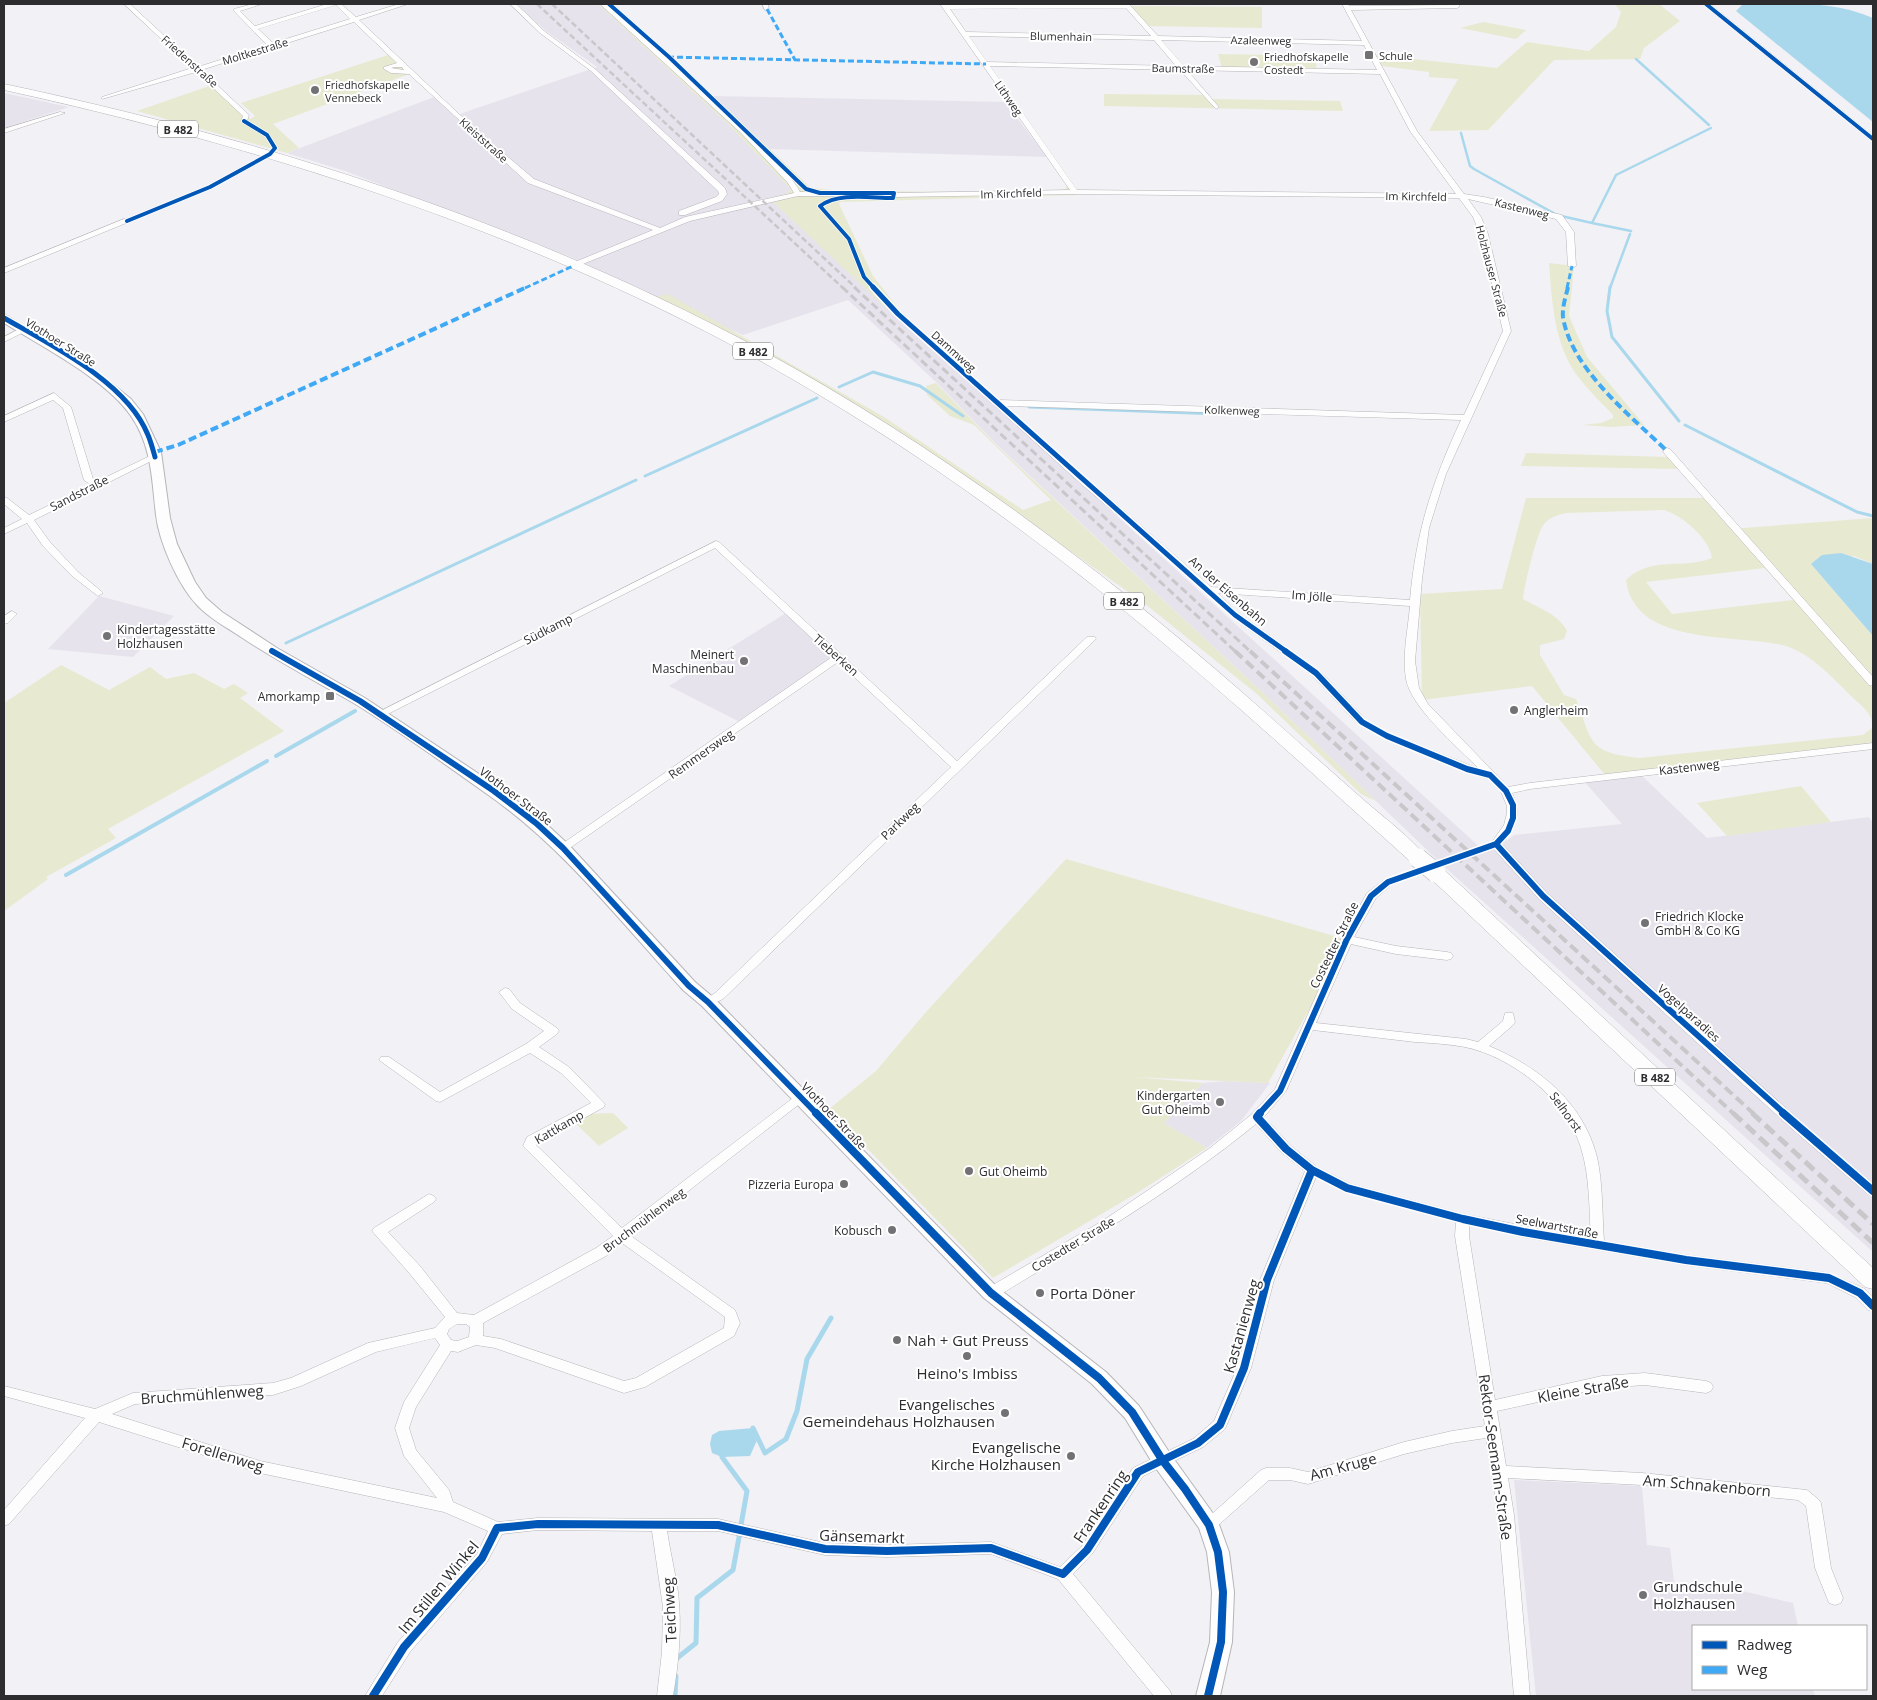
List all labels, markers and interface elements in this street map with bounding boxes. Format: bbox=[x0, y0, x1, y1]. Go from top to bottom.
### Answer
street label: Blumenhain bbox=[1030, 28, 1092, 44]
street label: Friedenstraße bbox=[158, 31, 222, 91]
street label: Azaleenweg bbox=[1230, 32, 1292, 48]
street label: Moltkestraße bbox=[220, 34, 290, 68]
place label: Schule bbox=[1379, 48, 1413, 63]
place label: Friedhofskapelle Costedt bbox=[1264, 49, 1349, 77]
marker: Schule bbox=[1363, 49, 1375, 61]
marker: Friedhofskapelle Costedt bbox=[1248, 56, 1260, 68]
street label: Baumstraße bbox=[1151, 60, 1215, 76]
place label: Friedhofskapelle Vennebeck bbox=[325, 77, 410, 105]
street label: Lithweg bbox=[991, 77, 1027, 119]
marker: Friedhofskapelle Vennebeck bbox=[309, 84, 321, 96]
street label: Kleiststraße bbox=[457, 114, 511, 166]
road number: B 482 bbox=[158, 120, 198, 138]
street label: Im Kirchfeld bbox=[980, 184, 1042, 202]
street label: Im Kirchfeld bbox=[1385, 188, 1447, 204]
street label: Kastenweg bbox=[1493, 194, 1551, 222]
street label: Holzhauser Straße bbox=[1473, 223, 1511, 319]
street label: Vlothoer Straße bbox=[23, 314, 99, 370]
street label: Dammweg bbox=[928, 327, 980, 375]
road number: B 482 bbox=[733, 342, 773, 360]
street label: Kolkenweg bbox=[1204, 402, 1260, 418]
street label: Sandstraße bbox=[47, 471, 111, 515]
street label: An der Eisenbahn bbox=[1185, 552, 1271, 630]
street label: Im Jölle bbox=[1291, 586, 1333, 606]
road number: B 482 bbox=[1104, 592, 1144, 610]
street label: Südkamp bbox=[521, 609, 575, 649]
place label: Kindertagesstätte Holzhausen bbox=[117, 621, 216, 652]
marker: Kindertagesstätte Holzhausen bbox=[101, 630, 113, 642]
street label: Tieberken bbox=[810, 630, 862, 680]
place label: Meinert Maschinenbau bbox=[652, 646, 734, 677]
marker: Meinert Maschinenbau bbox=[738, 655, 750, 667]
place label: Amorkamp bbox=[258, 688, 320, 705]
marker: Amorkamp bbox=[324, 690, 336, 702]
place label: Anglerheim bbox=[1524, 702, 1588, 719]
marker: Anglerheim bbox=[1508, 704, 1520, 716]
street label: Remmersweg bbox=[665, 725, 738, 783]
street label: Kastenweg bbox=[1658, 755, 1721, 779]
street label: Vlothoer Straße bbox=[476, 763, 556, 829]
street label: Parkweg bbox=[877, 798, 923, 844]
street label: Costedter Straße bbox=[1306, 899, 1362, 991]
place label: Friedrich Klocke GmbH & Co KG bbox=[1655, 908, 1744, 939]
marker: Friedrich Klocke GmbH & Co KG bbox=[1639, 917, 1651, 929]
street label: Vogelparadies bbox=[1654, 980, 1724, 1046]
road number: B 482 bbox=[1635, 1068, 1675, 1086]
street label: Vlothoer Straße bbox=[797, 1079, 871, 1154]
place label: Kindergarten Gut Oheimb bbox=[1137, 1087, 1210, 1118]
street label: Selhorst bbox=[1546, 1088, 1586, 1136]
marker: Kindergarten Gut Oheimb bbox=[1214, 1096, 1226, 1108]
street label: Kattkamp bbox=[531, 1106, 587, 1148]
place label: Gut Oheimb bbox=[979, 1163, 1047, 1180]
marker: Gut Oheimb bbox=[963, 1165, 975, 1177]
place label: Pizzeria Europa bbox=[748, 1176, 834, 1193]
marker: Pizzeria Europa bbox=[838, 1178, 850, 1190]
street label: Bruchmühlenweg bbox=[599, 1183, 689, 1256]
street label: Seelwartstraße bbox=[1514, 1210, 1600, 1242]
street label: Costedter Straße bbox=[1028, 1212, 1118, 1276]
place label: Kobusch bbox=[834, 1222, 882, 1239]
marker: Kobusch bbox=[886, 1224, 898, 1236]
street label: Kastanienweg bbox=[1218, 1277, 1264, 1375]
place label: Porta Döner bbox=[1050, 1283, 1135, 1303]
marker: Porta Döner bbox=[1034, 1287, 1046, 1299]
place label: Nah + Gut Preuss bbox=[907, 1330, 1029, 1350]
marker: Nah + Gut Preuss bbox=[891, 1334, 903, 1346]
marker: Heino's Imbiss bbox=[961, 1350, 973, 1362]
place label: Heino's Imbiss bbox=[916, 1363, 1018, 1383]
street label: Kleine Straße bbox=[1536, 1371, 1630, 1407]
street label: Rektor-Seemann-Straße bbox=[1474, 1373, 1518, 1541]
street label: Bruchmühlenweg bbox=[140, 1380, 264, 1408]
place label: Evangelisches Gemeindehaus Holzhausen bbox=[803, 1394, 995, 1431]
marker: Evangelisches Gemeindehaus Holzhausen bbox=[999, 1407, 1011, 1419]
street label: Forellenweg bbox=[180, 1432, 266, 1476]
place label: Evangelische Kirche Holzhausen bbox=[931, 1437, 1061, 1474]
street label: Am Kruge bbox=[1307, 1447, 1379, 1485]
marker: Evangelische Kirche Holzhausen bbox=[1065, 1450, 1077, 1462]
street label: Frankenring bbox=[1068, 1466, 1132, 1546]
street label: Am Schnakenborn bbox=[1642, 1469, 1772, 1501]
street label: Gänsemarkt bbox=[819, 1525, 905, 1547]
street label: Im Stillen Winkel bbox=[393, 1536, 483, 1638]
place label: Grundschule Holzhausen bbox=[1653, 1576, 1743, 1613]
street label: Teichweg bbox=[657, 1577, 681, 1643]
marker: Grundschule Holzhausen bbox=[1637, 1589, 1649, 1601]
legend bbox=[1692, 1625, 1867, 1690]
text: Radweg bbox=[1737, 1634, 1792, 1654]
text: Weg bbox=[1737, 1659, 1767, 1679]

